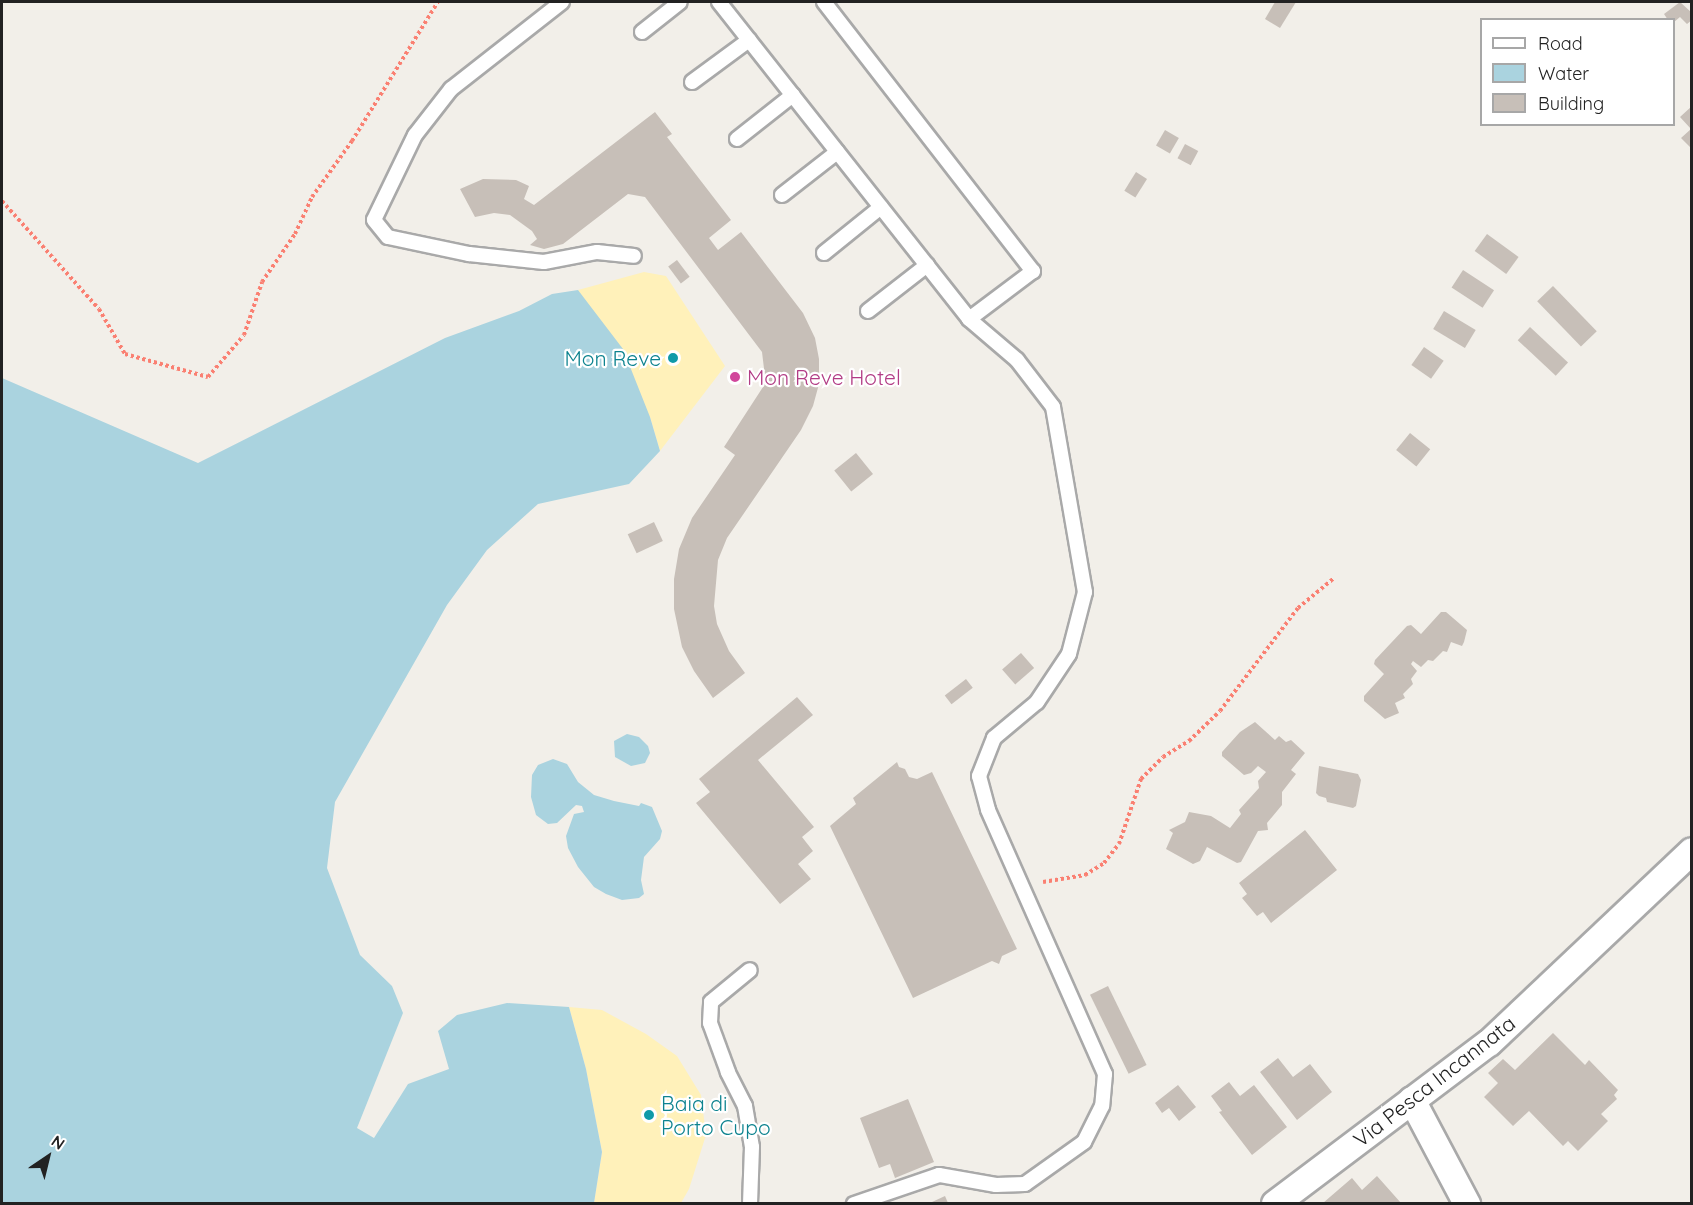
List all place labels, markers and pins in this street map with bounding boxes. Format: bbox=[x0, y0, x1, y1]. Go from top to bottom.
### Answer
place label: Mon Reve bbox=[564, 345, 661, 371]
marker: Mon Reve bbox=[666, 351, 680, 365]
place label: Mon Reve Hotel bbox=[747, 364, 901, 390]
marker: Mon Reve Hotel bbox=[728, 370, 742, 384]
place label: Baia di Porto Cupo bbox=[661, 1090, 771, 1140]
marker: Baia di Porto Cupo bbox=[642, 1108, 656, 1122]

